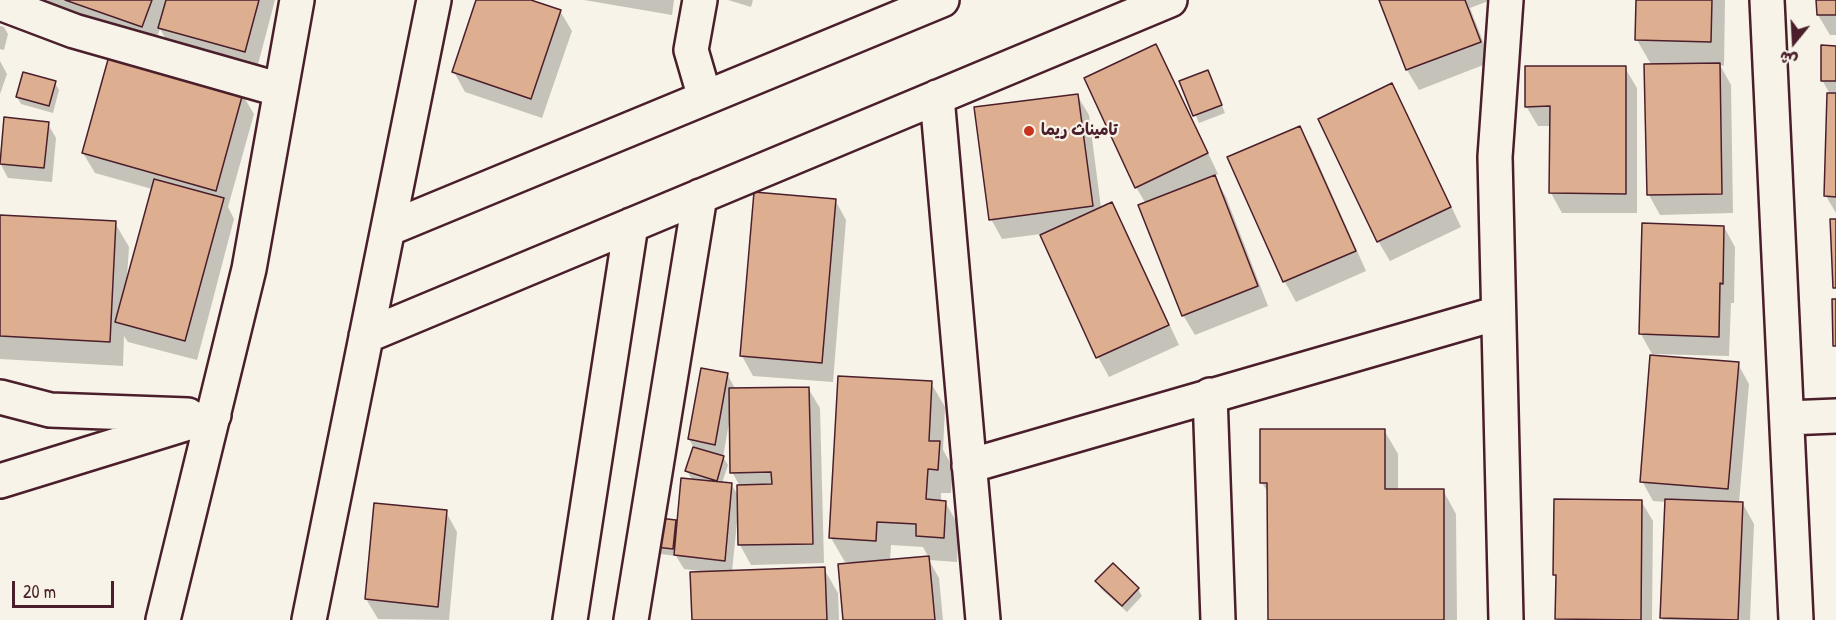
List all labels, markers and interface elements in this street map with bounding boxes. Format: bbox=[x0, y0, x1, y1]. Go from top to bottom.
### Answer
north arrow bbox=[1764, 12, 1824, 72]
text: ش bbox=[1777, 46, 1800, 72]
place label: تاميناث ريما bbox=[1041, 121, 1118, 141]
marker: تاميناث ريما bbox=[1022, 124, 1036, 138]
scale bar bbox=[15, 569, 117, 607]
text: 20 m bbox=[23, 579, 56, 604]

